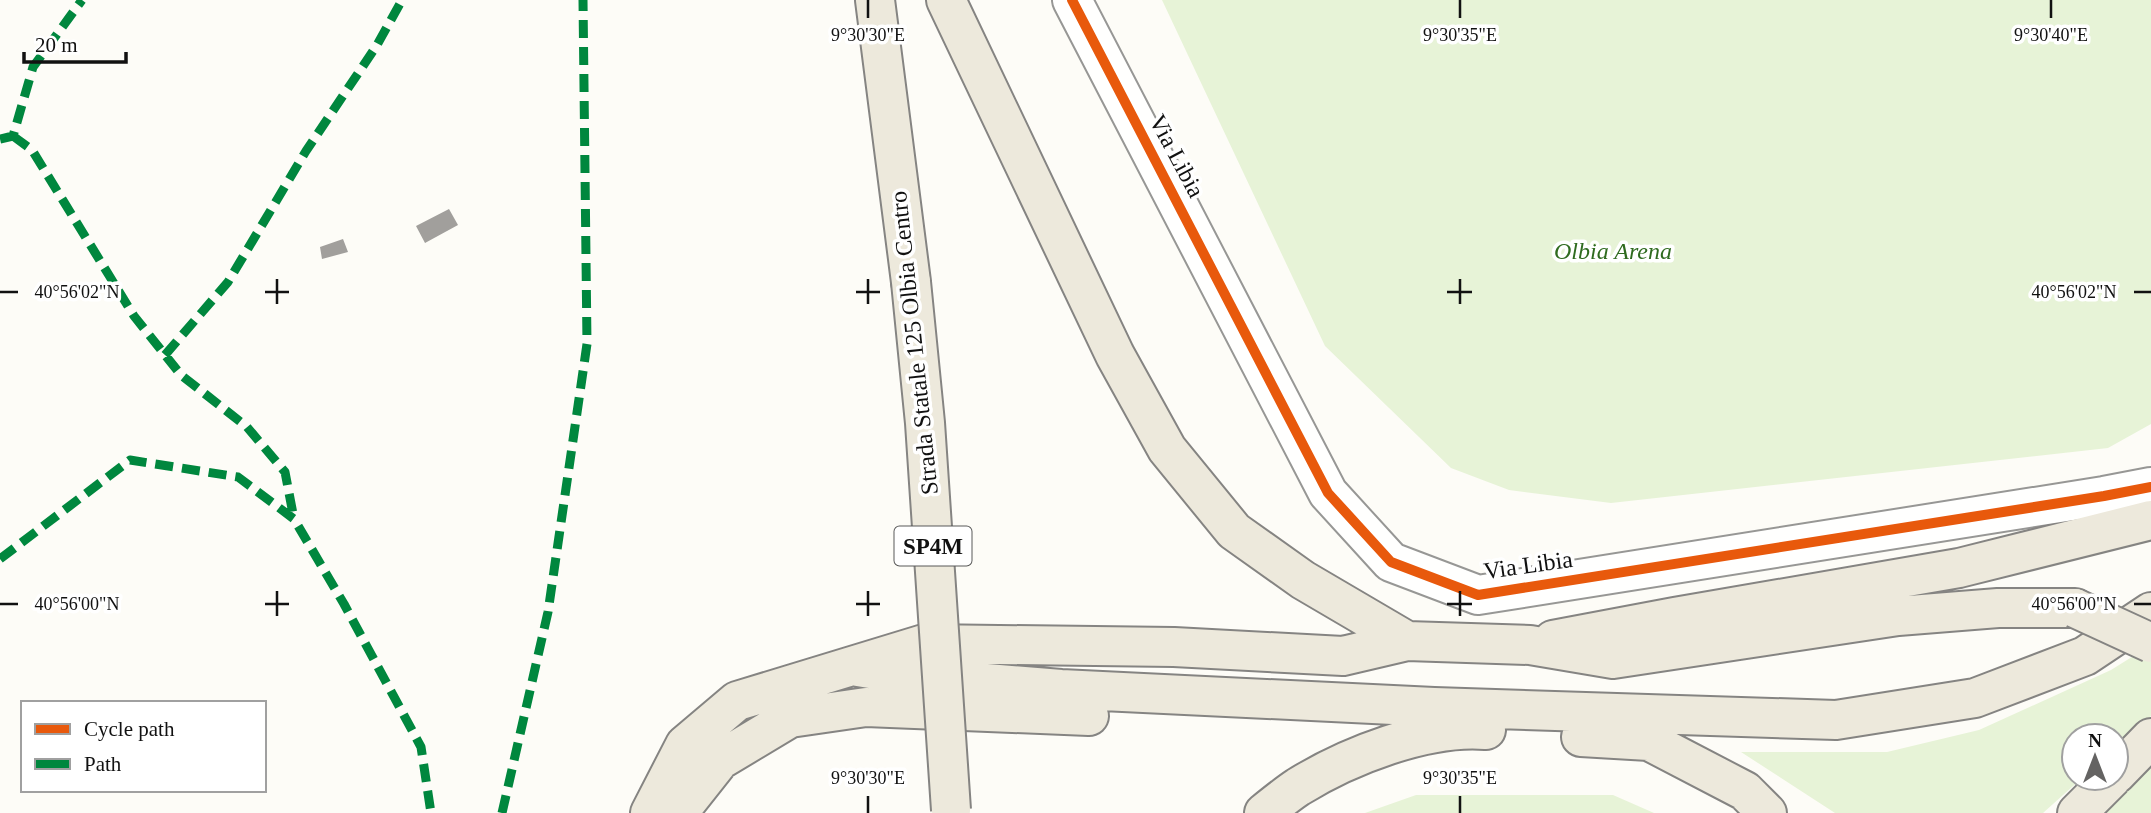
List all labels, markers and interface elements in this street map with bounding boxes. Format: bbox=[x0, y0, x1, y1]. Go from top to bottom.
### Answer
scale bar bbox=[24, 21, 126, 65]
text: 9°30'30"E bbox=[831, 25, 905, 45]
text: 9°30'35"E bbox=[1423, 25, 1497, 45]
text: 9°30'40"E bbox=[2014, 25, 2088, 45]
text: 20 m bbox=[35, 33, 78, 57]
street label: Via Libia bbox=[1144, 110, 1210, 202]
street label: Strada Statale 125 Olbia Centro bbox=[885, 190, 943, 496]
park label: Olbia Arena bbox=[1554, 238, 1672, 264]
text: 40°56'02"N bbox=[35, 282, 119, 302]
text: 40°56'02"N bbox=[2032, 282, 2116, 302]
road number: SP4M bbox=[894, 526, 972, 566]
street label: Via Libia bbox=[1482, 546, 1575, 584]
text: 40°56'00"N bbox=[35, 594, 119, 614]
text: 40°56'00"N bbox=[2032, 594, 2116, 614]
legend bbox=[21, 701, 266, 792]
text: Cycle path bbox=[84, 717, 175, 741]
north arrow bbox=[2060, 722, 2130, 792]
text: N bbox=[2088, 730, 2102, 751]
text: Path bbox=[84, 752, 122, 776]
text: 9°30'30"E bbox=[831, 768, 905, 788]
text: 9°30'35"E bbox=[1423, 768, 1497, 788]

